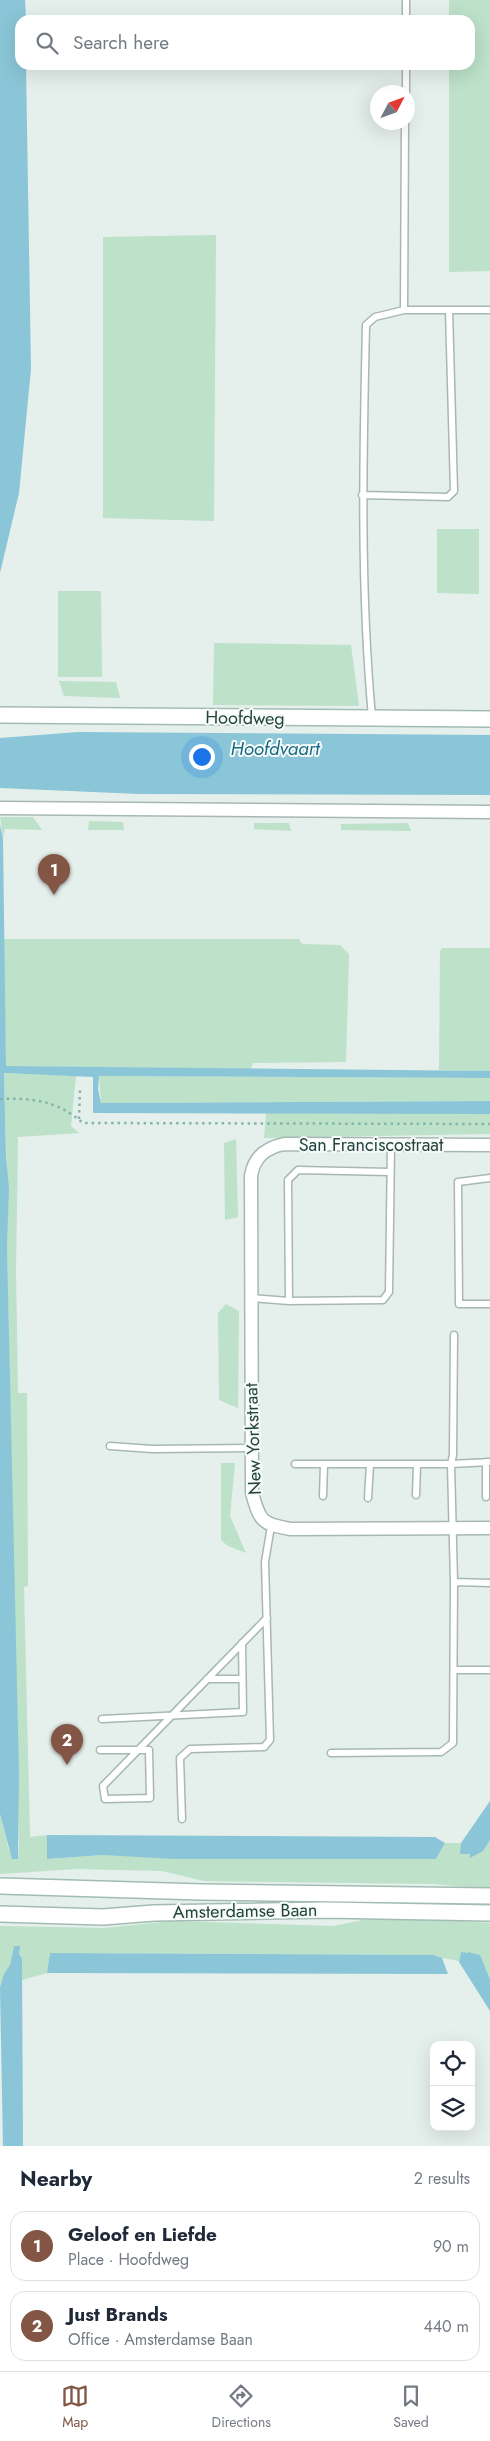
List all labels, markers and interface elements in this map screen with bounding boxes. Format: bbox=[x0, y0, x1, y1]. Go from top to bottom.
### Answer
search box bbox=[15, 15, 475, 70]
icon: search bbox=[33, 29, 61, 57]
text: Search here bbox=[73, 29, 169, 56]
north arrow bbox=[370, 85, 415, 130]
street label: Hoofdweg bbox=[205, 704, 285, 732]
water label: Hoofdvaart bbox=[231, 735, 321, 762]
your location bbox=[189, 744, 215, 770]
pin: 1 bbox=[38, 854, 70, 895]
street label: San Franciscostraat bbox=[299, 1132, 444, 1158]
street label: New Yorkstraat bbox=[238, 1382, 268, 1496]
pin: 2 bbox=[51, 1724, 83, 1765]
street label: Amsterdamse Baan bbox=[172, 1897, 318, 1925]
map controls bbox=[430, 2041, 475, 2131]
button: locate bbox=[430, 2041, 475, 2086]
button: layers bbox=[430, 2086, 475, 2131]
text: Nearby bbox=[20, 2164, 92, 2194]
text: 2 results bbox=[414, 2167, 470, 2190]
text: Geloof en Liefde bbox=[68, 2221, 217, 2248]
text: 1 bbox=[33, 2235, 41, 2258]
text: 90 m bbox=[433, 2235, 469, 2258]
text: Place · Hoofdweg bbox=[68, 2248, 189, 2271]
text: Just Brands bbox=[68, 2301, 168, 2328]
text: 2 bbox=[32, 2315, 42, 2338]
text: 440 m bbox=[423, 2315, 469, 2338]
text: Office · Amsterdamse Baan bbox=[68, 2328, 253, 2351]
tab: Map bbox=[61, 2382, 89, 2432]
tab: Directions bbox=[212, 2382, 271, 2432]
tab: Saved bbox=[393, 2382, 429, 2432]

